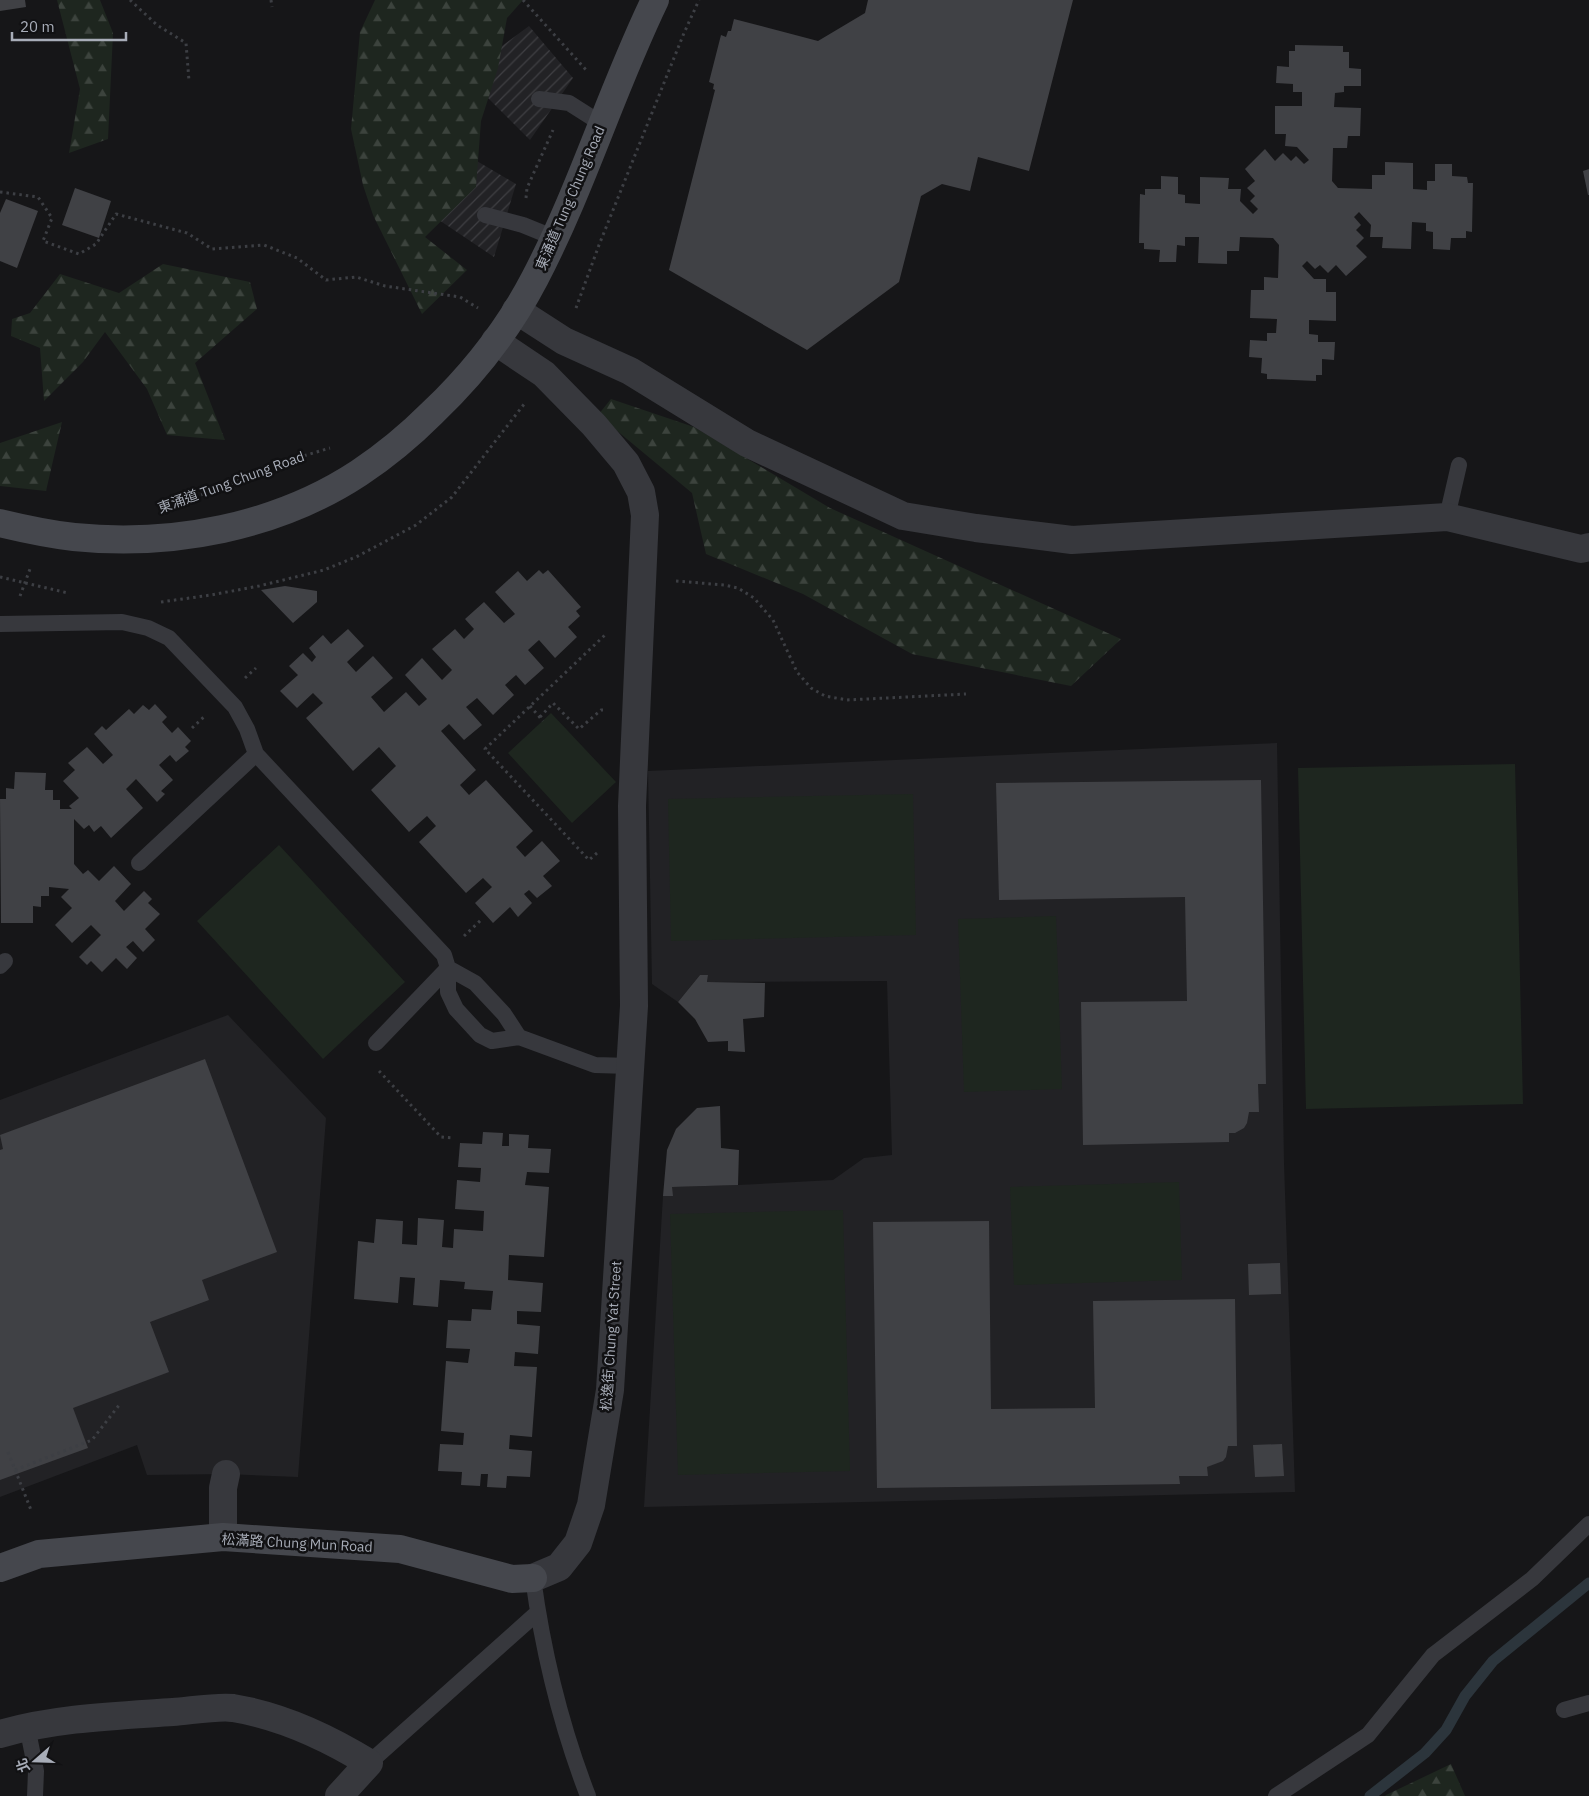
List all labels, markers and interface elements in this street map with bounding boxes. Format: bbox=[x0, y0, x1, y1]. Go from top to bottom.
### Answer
scale bar bbox=[12, 10, 126, 42]
text: 20 m bbox=[20, 17, 55, 36]
street label: 東涌道 Tung Chung Road bbox=[532, 123, 608, 273]
street label: 東涌道 Tung Chung Road bbox=[155, 447, 307, 517]
street label: 松逸街 Chung Yat Street bbox=[597, 1260, 625, 1412]
street label: 松滿路 Chung Mun Road bbox=[221, 1530, 373, 1556]
north arrow bbox=[10, 1736, 60, 1786]
text: 北 bbox=[12, 1756, 34, 1775]

